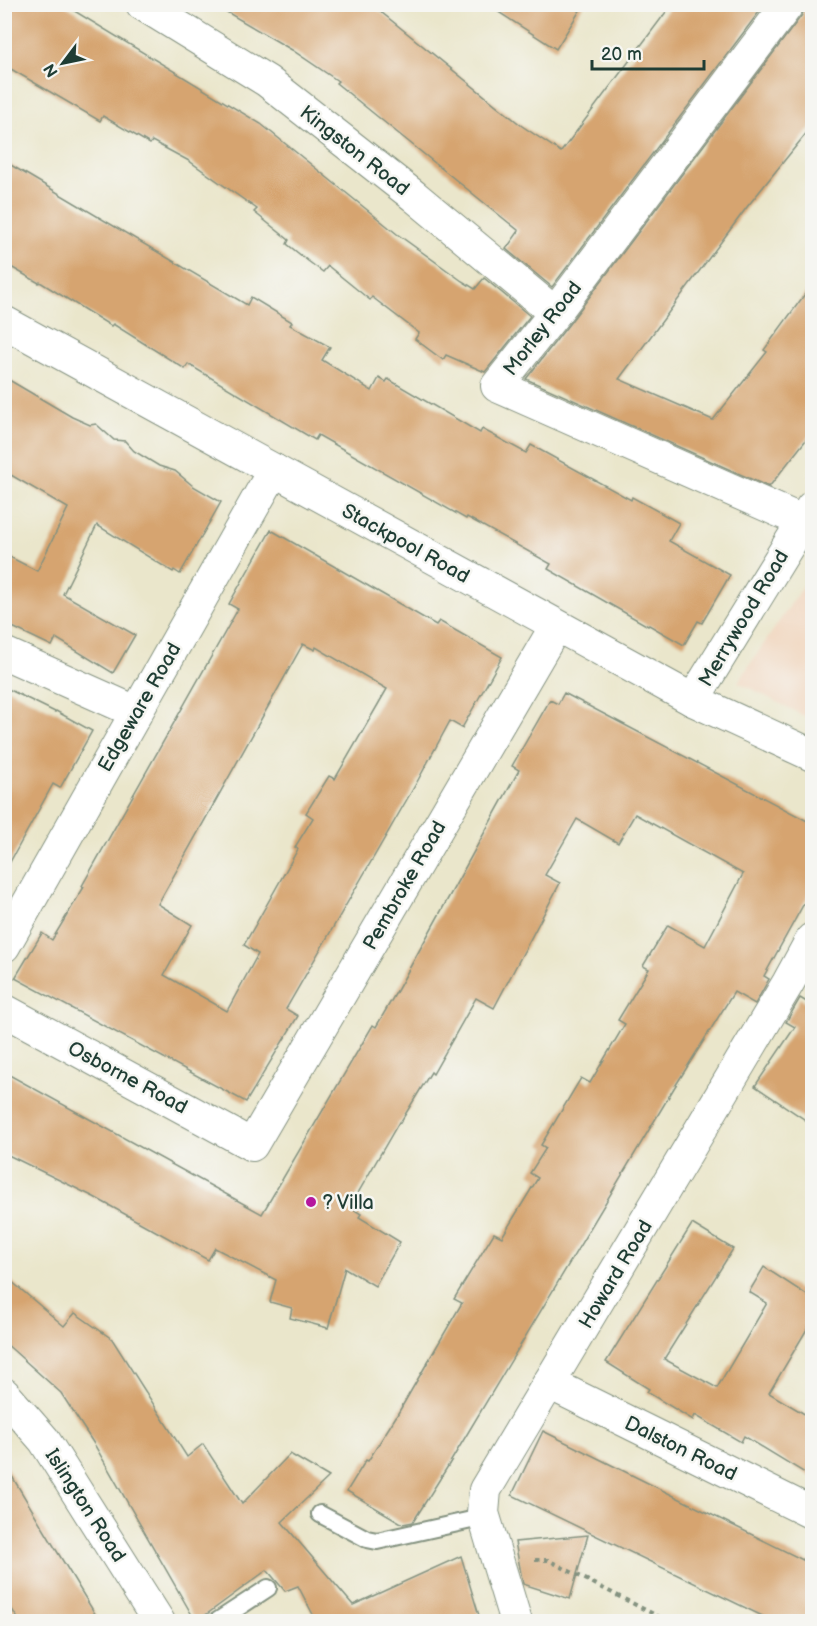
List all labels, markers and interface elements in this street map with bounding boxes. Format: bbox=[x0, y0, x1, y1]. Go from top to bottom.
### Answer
north arrow bbox=[33, 33, 93, 93]
scale bar bbox=[592, 33, 704, 71]
text: 20 m bbox=[601, 44, 642, 65]
text: N bbox=[40, 60, 63, 80]
street label: Kingston Road bbox=[295, 101, 414, 201]
street label: Morley Road bbox=[498, 277, 587, 381]
street label: Stackpool Road bbox=[338, 499, 473, 589]
street label: Merrywood Road bbox=[694, 546, 794, 691]
street label: Edgeware Road bbox=[93, 639, 187, 776]
street label: Pembroke Road bbox=[358, 817, 451, 954]
street label: Osborne Road bbox=[64, 1036, 191, 1119]
place label: ? Villa bbox=[323, 1191, 374, 1215]
marker: ? Villa bbox=[304, 1195, 318, 1209]
street label: Howard Road bbox=[574, 1216, 658, 1333]
street label: Dalston Road bbox=[621, 1411, 741, 1486]
street label: Islington Road bbox=[40, 1444, 131, 1567]

